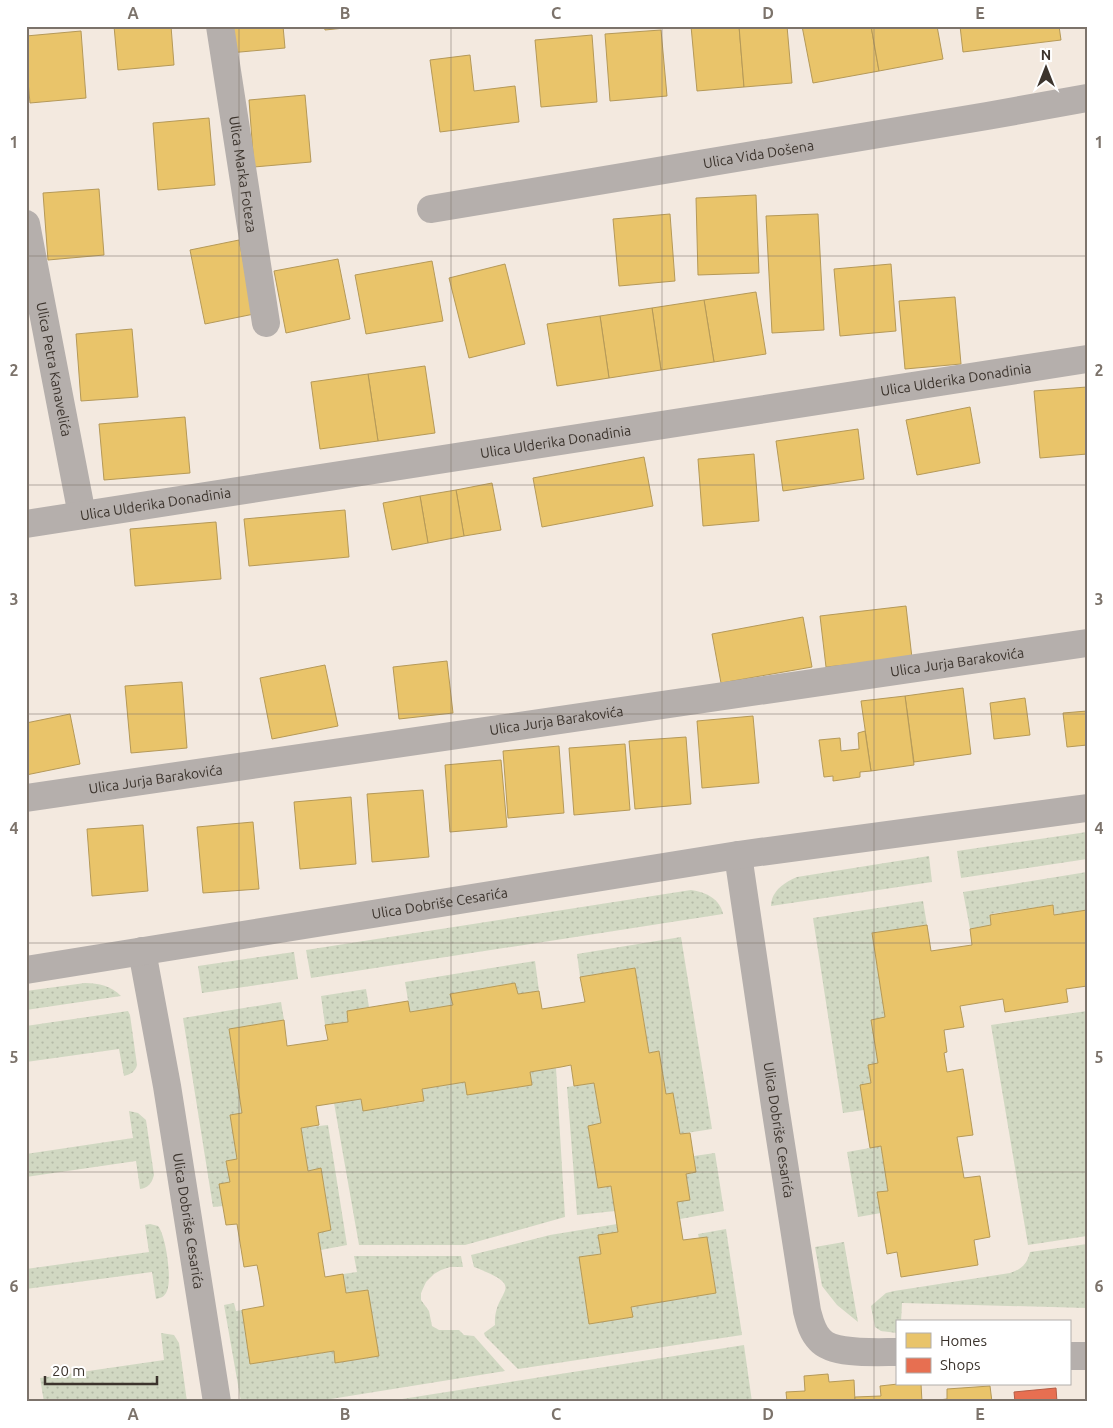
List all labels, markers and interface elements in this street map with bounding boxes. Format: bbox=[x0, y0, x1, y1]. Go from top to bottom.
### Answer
text: A bbox=[127, 4, 139, 22]
text: B bbox=[340, 4, 350, 22]
text: C bbox=[551, 4, 561, 22]
text: D bbox=[762, 4, 774, 22]
text: E bbox=[975, 4, 985, 22]
north arrow bbox=[1020, 42, 1070, 92]
text: N bbox=[1041, 47, 1051, 63]
street label: Ulica Marka Foteza bbox=[226, 115, 260, 234]
text: 1 bbox=[9, 133, 19, 151]
text: 1 bbox=[1094, 133, 1104, 151]
street label: Ulica Vida Došena bbox=[702, 137, 815, 171]
street label: Ulica Petra Kanavelića bbox=[33, 301, 75, 438]
street label: Ulica Ulderika Donadinia bbox=[879, 360, 1032, 399]
text: 2 bbox=[9, 361, 19, 379]
text: 2 bbox=[1094, 361, 1104, 379]
street label: Ulica Ulderika Donadinia bbox=[479, 422, 632, 461]
street label: Ulica Ulderika Donadinia bbox=[79, 484, 232, 523]
text: 3 bbox=[9, 590, 19, 608]
text: 3 bbox=[1094, 590, 1104, 608]
street label: Ulica Jurja Barakovića bbox=[889, 644, 1025, 680]
street label: Ulica Jurja Barakovića bbox=[488, 703, 624, 738]
street label: Ulica Jurja Barakovića bbox=[88, 761, 224, 797]
text: 4 bbox=[9, 819, 19, 837]
text: 4 bbox=[1094, 819, 1104, 837]
street label: Ulica Dobriše Cesarića bbox=[370, 884, 509, 922]
text: 5 bbox=[9, 1048, 19, 1066]
text: 5 bbox=[1094, 1048, 1104, 1066]
street label: Ulica Dobriše Cesarića bbox=[761, 1061, 797, 1199]
street label: Ulica Dobriše Cesarića bbox=[170, 1152, 207, 1290]
text: 6 bbox=[9, 1277, 19, 1295]
text: 6 bbox=[1094, 1277, 1104, 1295]
legend bbox=[896, 1320, 1070, 1386]
text: Homes bbox=[940, 1332, 987, 1349]
scale bar bbox=[45, 1353, 158, 1385]
text: Shops bbox=[940, 1356, 981, 1373]
text: 20 m bbox=[52, 1362, 85, 1379]
text: A bbox=[127, 1405, 139, 1423]
text: B bbox=[340, 1405, 350, 1423]
text: C bbox=[551, 1405, 561, 1423]
text: D bbox=[762, 1405, 774, 1423]
text: E bbox=[975, 1405, 985, 1423]

